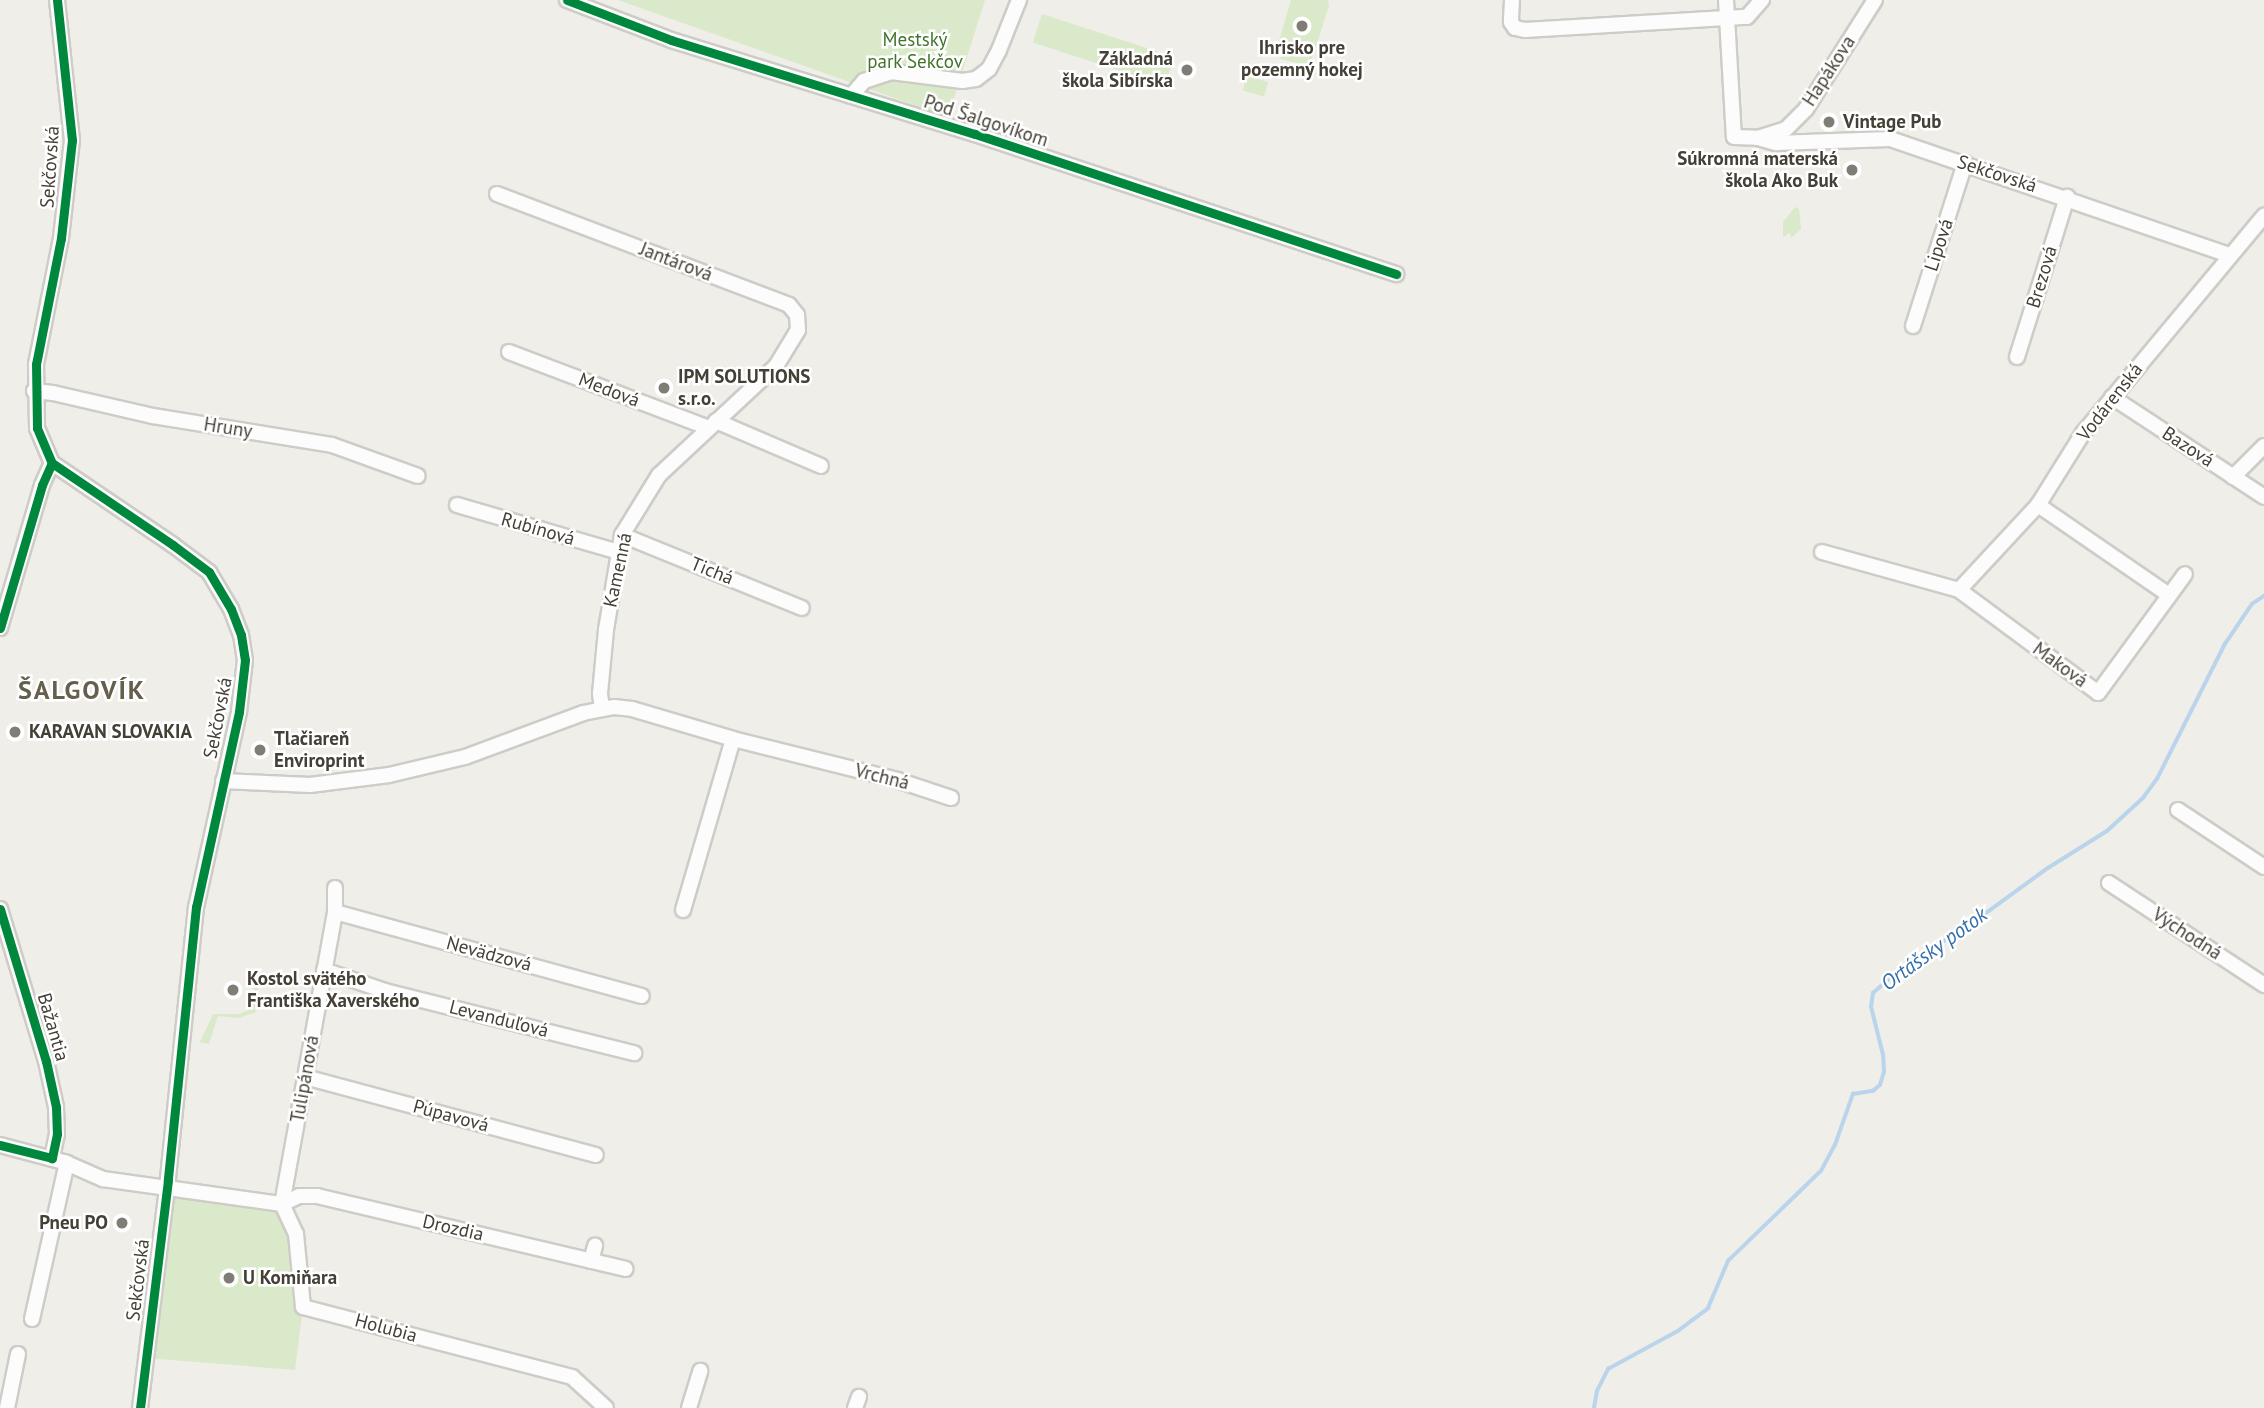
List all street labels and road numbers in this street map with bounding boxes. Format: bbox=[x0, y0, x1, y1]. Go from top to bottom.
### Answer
street label: Hapákova bbox=[1798, 32, 1860, 110]
street label: Pod Šalgovíkom bbox=[921, 90, 1051, 152]
street label: Sekčovská bbox=[36, 125, 64, 209]
street label: Sekčovská bbox=[1954, 150, 2040, 198]
street label: Lipová bbox=[1920, 216, 1958, 274]
street label: Jantárová bbox=[636, 238, 716, 286]
street label: Brezová bbox=[2022, 243, 2062, 311]
street label: Vodárenská bbox=[2073, 359, 2147, 445]
street label: Medová bbox=[575, 368, 643, 412]
street label: Hruny bbox=[202, 413, 254, 443]
street label: Bazová bbox=[2158, 422, 2218, 472]
street label: Rubínová bbox=[499, 508, 577, 550]
street label: Kamenná bbox=[599, 531, 637, 609]
street label: Tichá bbox=[687, 552, 737, 590]
street label: Maková bbox=[2028, 638, 2092, 692]
street label: Sekčovská bbox=[199, 675, 237, 761]
street label: Vrchná bbox=[853, 759, 911, 795]
street label: Východná bbox=[2148, 903, 2226, 965]
street label: Nevädzová bbox=[444, 932, 534, 976]
street label: Bažantia bbox=[32, 990, 74, 1064]
street label: Levanduľová bbox=[447, 996, 551, 1042]
street label: Tulipánová bbox=[286, 1034, 324, 1124]
street label: Púpavová bbox=[411, 1095, 491, 1137]
street label: Drozdia bbox=[420, 1210, 486, 1246]
street label: Sekčovská bbox=[122, 1238, 154, 1322]
street label: Holubia bbox=[352, 1309, 420, 1347]

